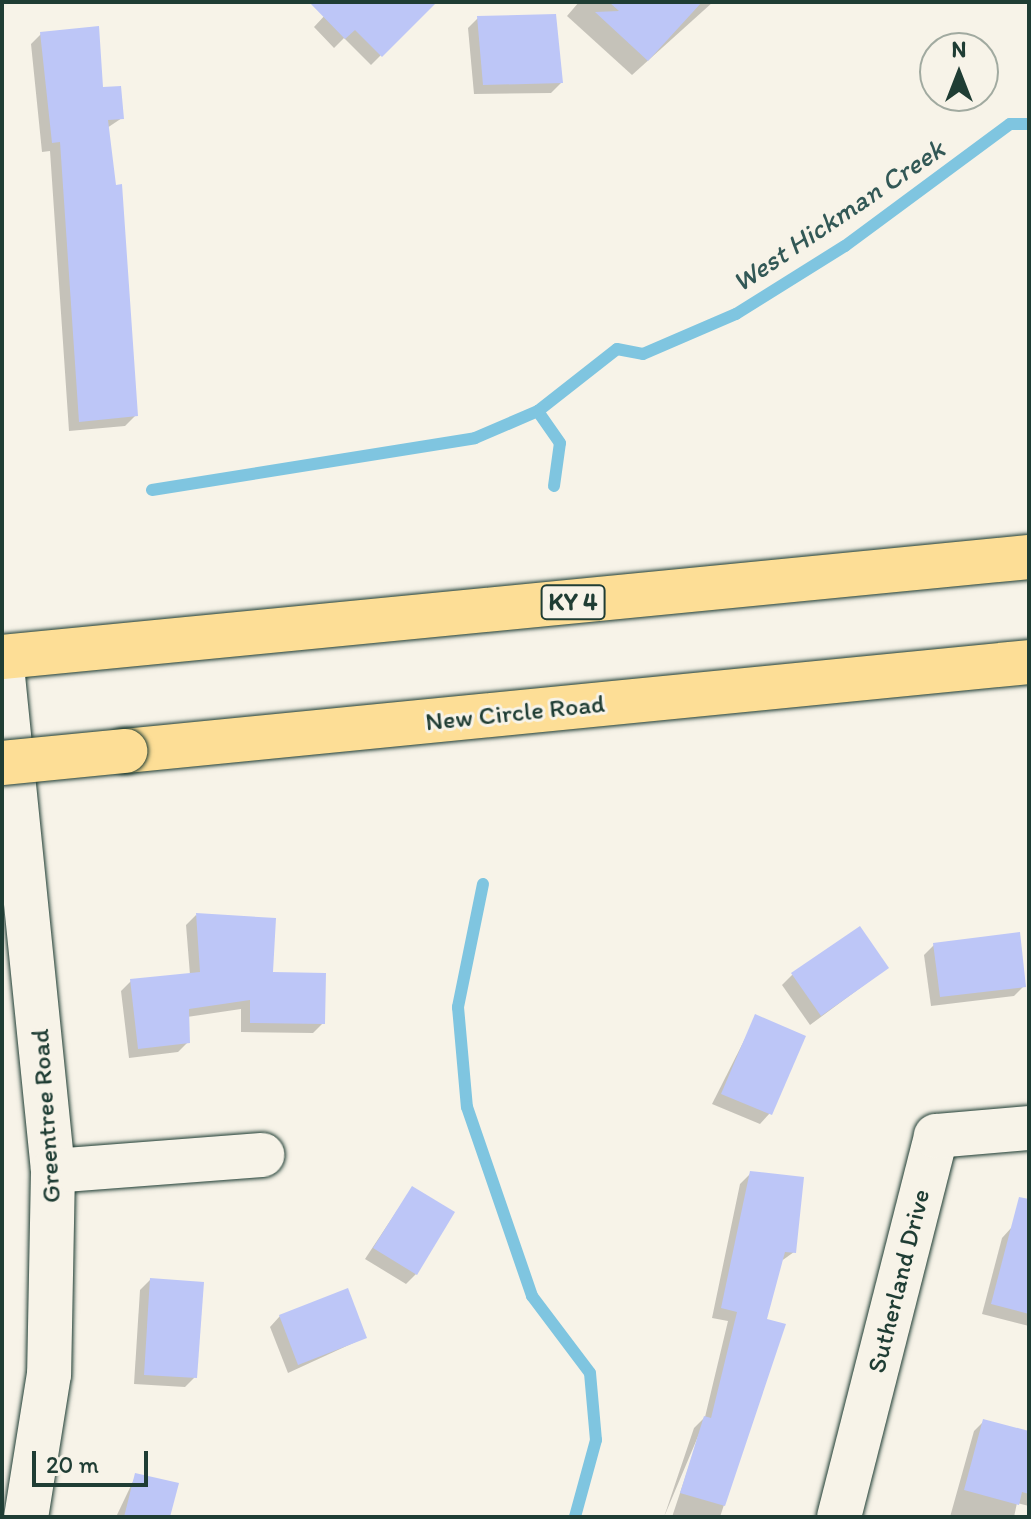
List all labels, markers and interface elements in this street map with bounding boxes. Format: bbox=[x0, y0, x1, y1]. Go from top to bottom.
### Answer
north arrow bbox=[919, 32, 999, 112]
text: N bbox=[952, 36, 966, 63]
water label: West Hickman Creek bbox=[725, 132, 951, 298]
road number: KY 4 bbox=[539, 582, 607, 622]
street label: New Circle Road bbox=[424, 688, 606, 738]
street label: Greentree Road bbox=[24, 1028, 68, 1204]
street label: Sutherland Drive bbox=[861, 1186, 937, 1376]
scale bar bbox=[36, 1435, 152, 1485]
text: 20 m bbox=[46, 1450, 99, 1479]

